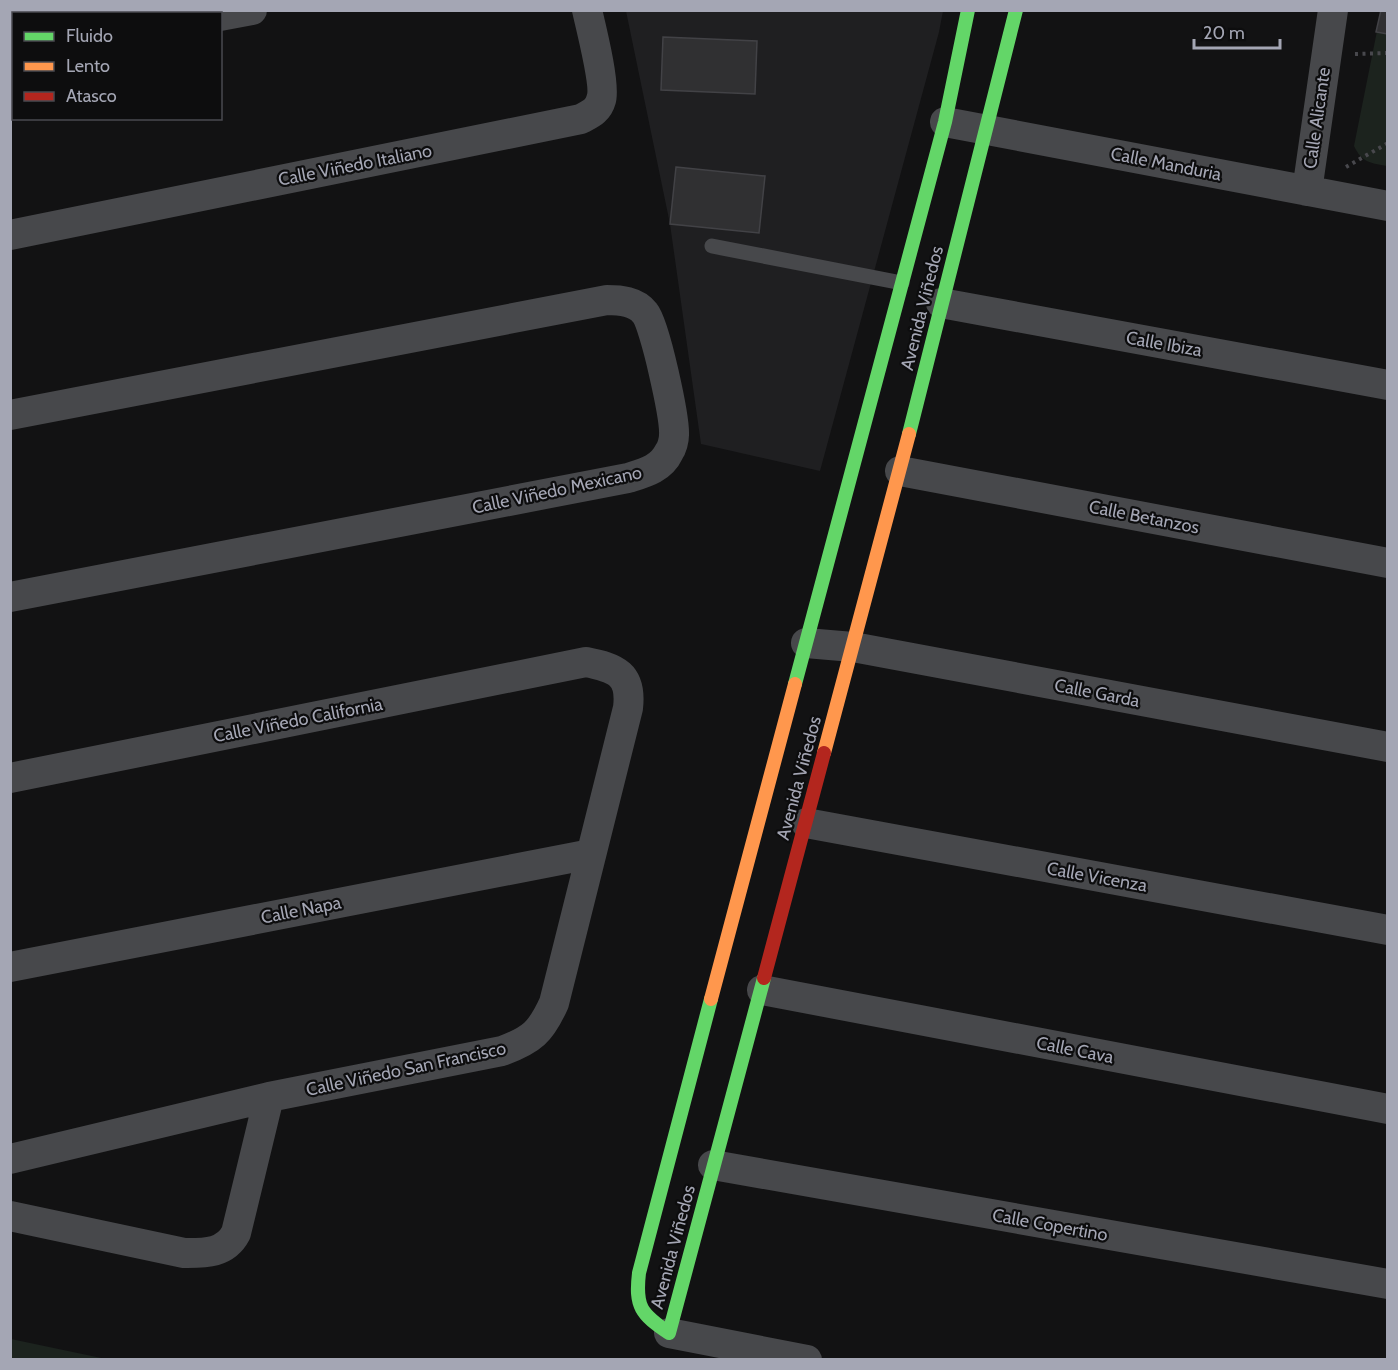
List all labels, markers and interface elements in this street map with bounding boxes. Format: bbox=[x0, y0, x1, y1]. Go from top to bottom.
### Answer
legend bbox=[12, 12, 222, 120]
scale bar bbox=[1194, 12, 1280, 50]
text: 20 m bbox=[1203, 22, 1245, 44]
text: Fluido bbox=[66, 25, 113, 47]
text: Lento bbox=[66, 55, 110, 77]
street label: Calle Alicante bbox=[1299, 66, 1335, 170]
text: Atasco bbox=[66, 85, 117, 107]
street label: Calle Viñedo Italiano bbox=[276, 139, 434, 191]
street label: Calle Manduria bbox=[1109, 142, 1224, 186]
street label: Avenida Viñedos bbox=[896, 244, 948, 372]
street label: Calle Ibiza bbox=[1124, 327, 1204, 362]
street label: Calle Viñedo Mexicano bbox=[470, 461, 644, 519]
street label: Calle Betanzos bbox=[1087, 496, 1201, 538]
street label: Calle Garda bbox=[1053, 674, 1142, 712]
street label: Calle Viñedo California bbox=[212, 693, 385, 747]
street label: Avenida Viñedos bbox=[772, 714, 826, 842]
street label: Calle Vicenza bbox=[1045, 857, 1149, 897]
street label: Calle Napa bbox=[259, 891, 343, 929]
street label: Calle Cava bbox=[1035, 1032, 1116, 1068]
street label: Calle Viñedo San Francisco bbox=[304, 1037, 508, 1101]
street label: Avenida Viñedos bbox=[646, 1183, 700, 1311]
street label: Calle Copertino bbox=[991, 1204, 1110, 1246]

